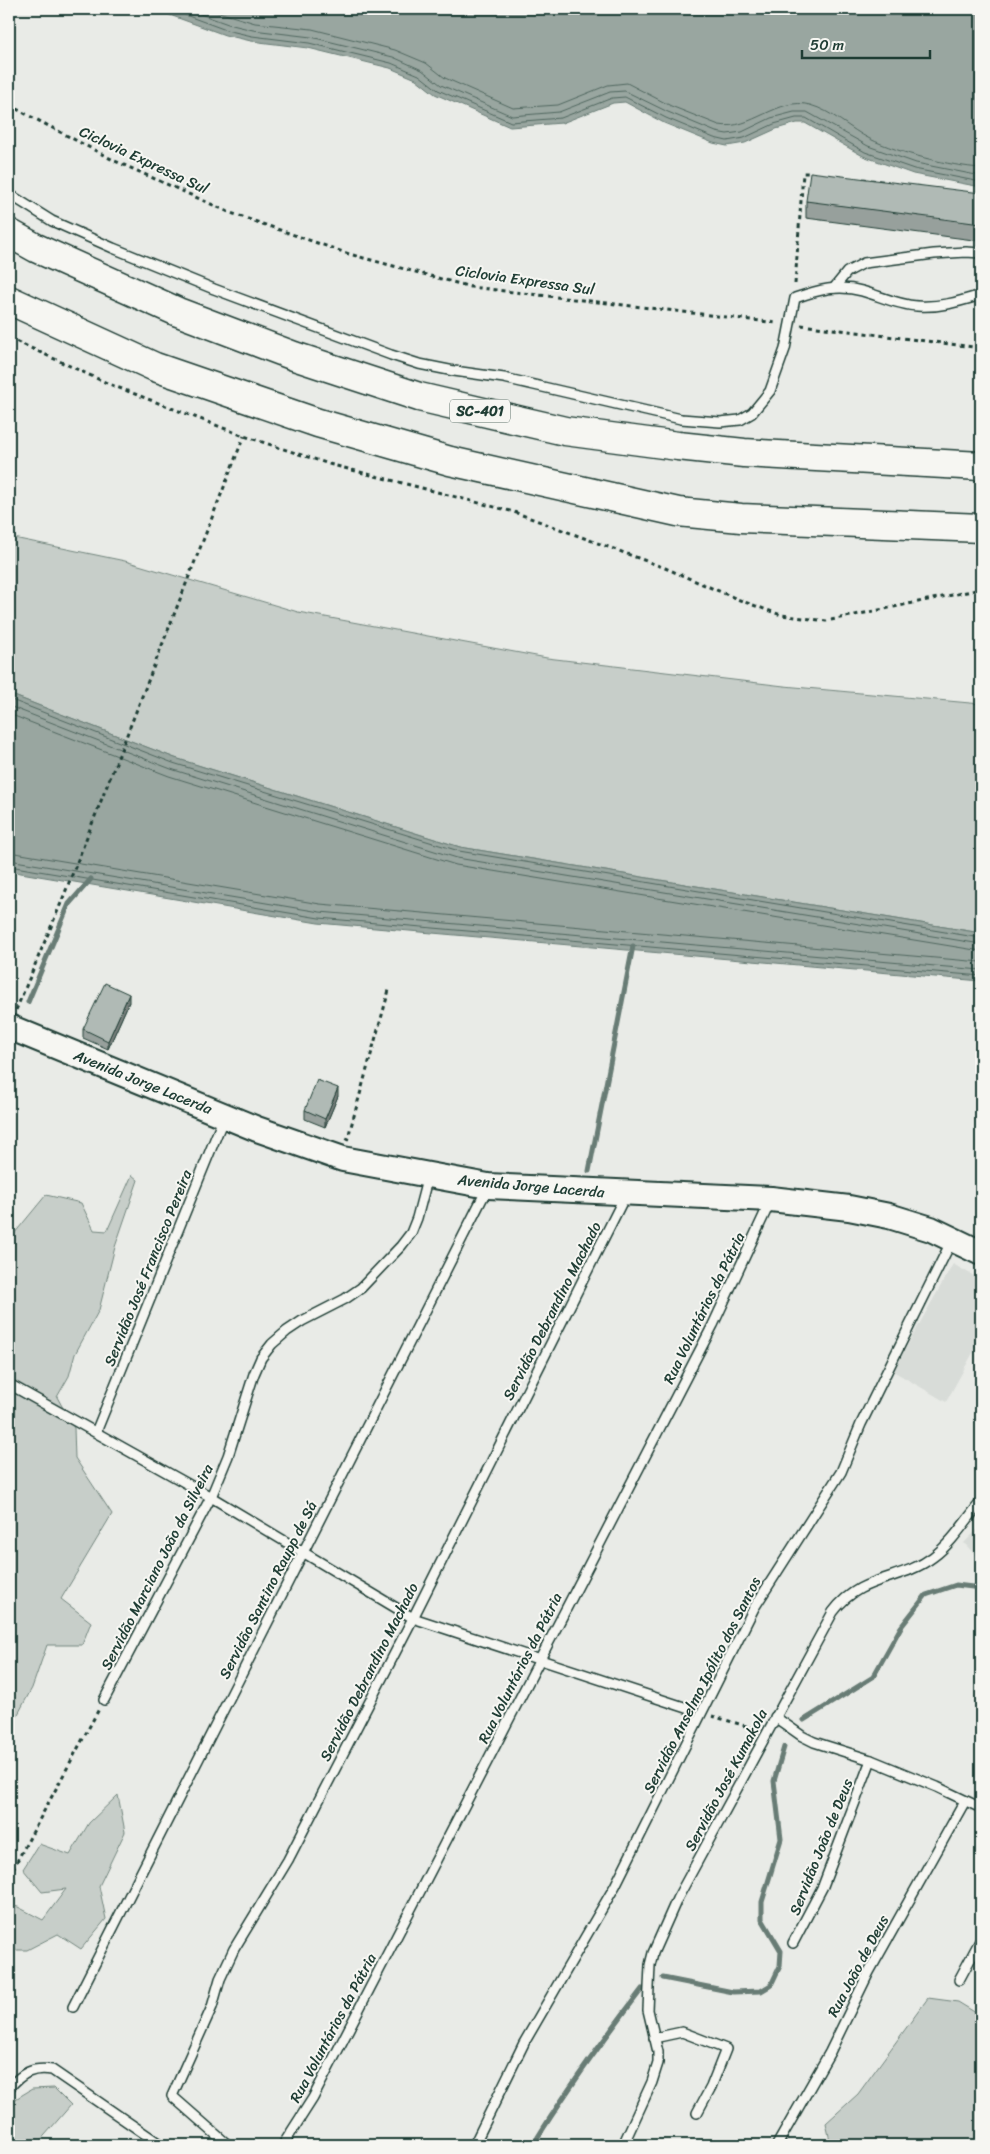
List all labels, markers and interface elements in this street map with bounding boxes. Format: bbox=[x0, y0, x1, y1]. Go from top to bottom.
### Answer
scale bar bbox=[802, 28, 930, 60]
text: 50 m bbox=[810, 32, 845, 58]
street label: Ciclovia Expressa Sul bbox=[75, 119, 214, 202]
street label: Ciclovia Expressa Sul bbox=[454, 257, 597, 303]
road number: SC-401 bbox=[450, 400, 510, 422]
street label: Avenida Jorge Lacerda bbox=[69, 1042, 217, 1122]
street label: Servidão José Francisco Pereira bbox=[97, 1165, 200, 1370]
street label: Avenida Jorge Lacerda bbox=[455, 1167, 606, 1205]
street label: Servidão Debrandino Machado bbox=[496, 1217, 609, 1405]
street label: Rua Voluntários da Pátria bbox=[656, 1227, 752, 1389]
street label: Servidão Marciano João da Silveira bbox=[94, 1459, 221, 1675]
street label: Servidão Santino Raupp de Sá bbox=[212, 1496, 324, 1684]
street label: Servidão Anselmo Ipólito dos Santos bbox=[636, 1571, 768, 1798]
street label: Servidão Debrandino Machado bbox=[313, 1578, 426, 1766]
street label: Rua Voluntários da Pátria bbox=[471, 1588, 570, 1748]
street label: Servidão José Kumakola bbox=[677, 1704, 775, 1856]
street label: Servidão João de Deus bbox=[782, 1775, 860, 1919]
street label: Rua João de Deus bbox=[820, 1910, 896, 2022]
street label: Rua Voluntários da Pátria bbox=[282, 1948, 384, 2108]

